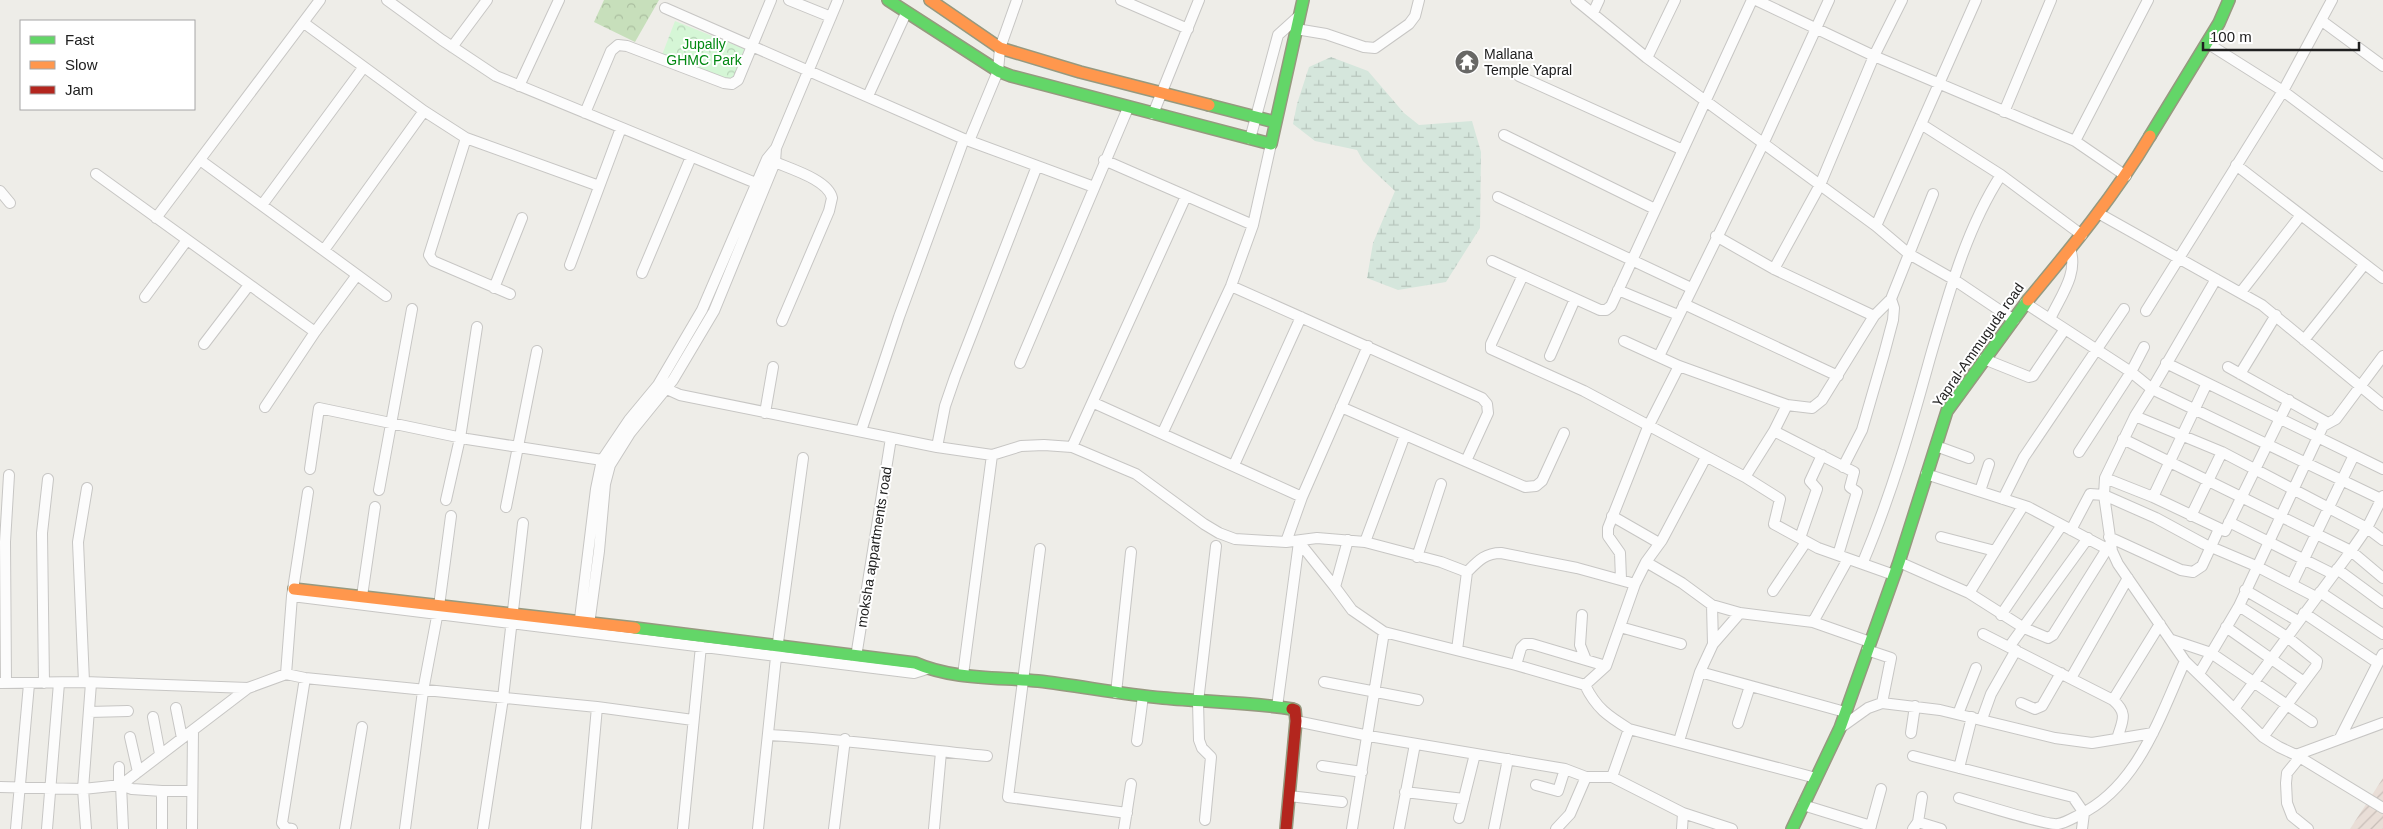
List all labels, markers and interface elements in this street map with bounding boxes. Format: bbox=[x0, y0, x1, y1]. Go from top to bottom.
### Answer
legend bbox=[20, 20, 195, 110]
scale bar bbox=[2203, 20, 2359, 52]
text: 100 m bbox=[2210, 28, 2252, 45]
text: Fast bbox=[65, 31, 95, 48]
park label: Jupally GHMC Park bbox=[666, 36, 743, 68]
place label: Mallana Temple Yapral bbox=[1484, 46, 1572, 78]
temple icon: Mallana Temple Yapral bbox=[1454, 49, 1480, 75]
text: Slow bbox=[65, 56, 98, 73]
text: Jam bbox=[65, 81, 93, 98]
street label: Yapral-Ammuguda road bbox=[1929, 280, 2027, 410]
street label: moksha appartments road bbox=[853, 465, 895, 629]

